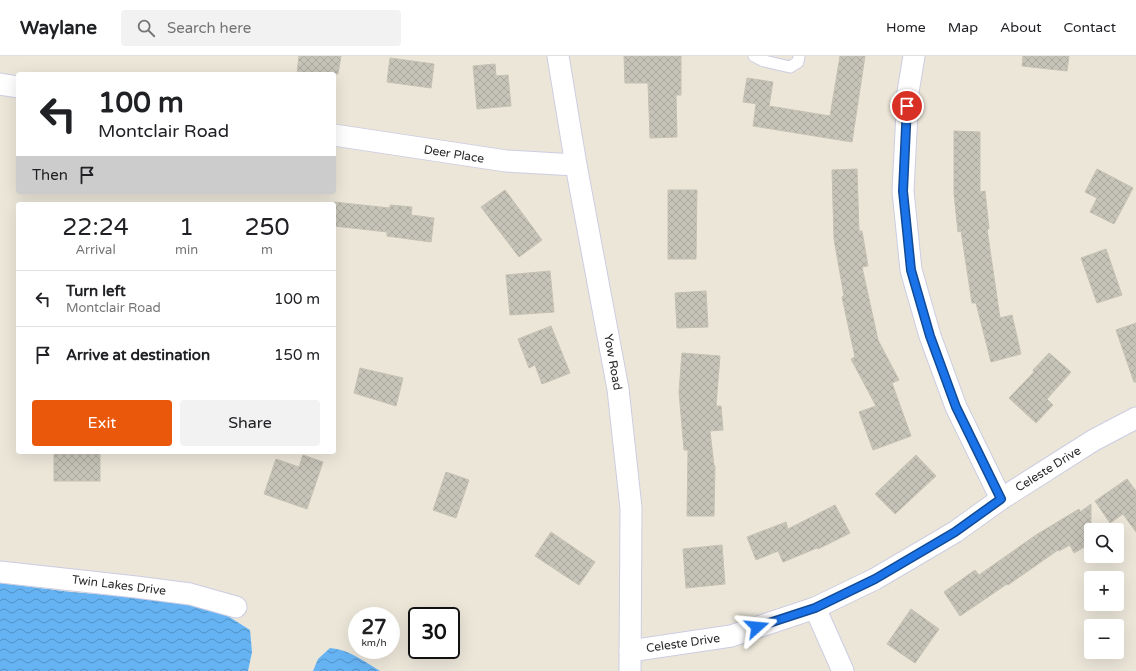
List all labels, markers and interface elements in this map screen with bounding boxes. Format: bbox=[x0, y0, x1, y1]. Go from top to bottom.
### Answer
search box bbox=[121, 10, 401, 46]
text: Waylane bbox=[20, 17, 97, 39]
icon: search bbox=[135, 17, 157, 39]
text: Search here bbox=[167, 19, 251, 37]
text: Home bbox=[886, 19, 926, 36]
text: Map bbox=[948, 19, 978, 36]
text: About bbox=[1000, 19, 1042, 36]
text: Contact bbox=[1064, 19, 1116, 36]
text: 100 m bbox=[98, 86, 184, 120]
icon: left bbox=[32, 88, 84, 140]
pin bbox=[890, 89, 924, 123]
icon: arrive bbox=[896, 95, 918, 117]
text: Montclair Road bbox=[98, 120, 229, 142]
street label: Deer Place bbox=[423, 142, 485, 166]
icon: arrive bbox=[76, 164, 98, 186]
text: Then bbox=[32, 166, 68, 184]
text: 22:24 bbox=[62, 213, 129, 242]
text: 1 bbox=[179, 213, 194, 242]
text: 250 bbox=[244, 213, 290, 242]
text: Arrival bbox=[75, 242, 116, 258]
text: min bbox=[175, 242, 198, 258]
text: m bbox=[261, 242, 273, 258]
text: Turn left bbox=[66, 282, 126, 300]
icon: left bbox=[32, 288, 54, 310]
text: 100 m bbox=[274, 290, 320, 308]
text: Montclair Road bbox=[66, 300, 161, 316]
street label: Yow Road bbox=[601, 333, 625, 391]
icon: arrive bbox=[32, 344, 54, 366]
text: Arrive at destination bbox=[66, 346, 210, 364]
text: 150 m bbox=[274, 346, 320, 364]
button: Exit bbox=[32, 400, 172, 446]
button: Share bbox=[180, 400, 320, 446]
street label: Celeste Drive bbox=[1013, 443, 1083, 495]
map controls bbox=[1084, 523, 1124, 659]
button: search bbox=[1084, 523, 1124, 563]
button: + bbox=[1084, 571, 1124, 611]
street label: Twin Lakes Drive bbox=[71, 572, 167, 598]
position arrow bbox=[736, 606, 778, 648]
speed limit sign: 30 bbox=[408, 607, 460, 659]
text: 27 bbox=[361, 616, 387, 640]
button: − bbox=[1084, 619, 1124, 659]
street label: Celeste Drive bbox=[645, 631, 721, 655]
text: km/h bbox=[361, 637, 387, 649]

